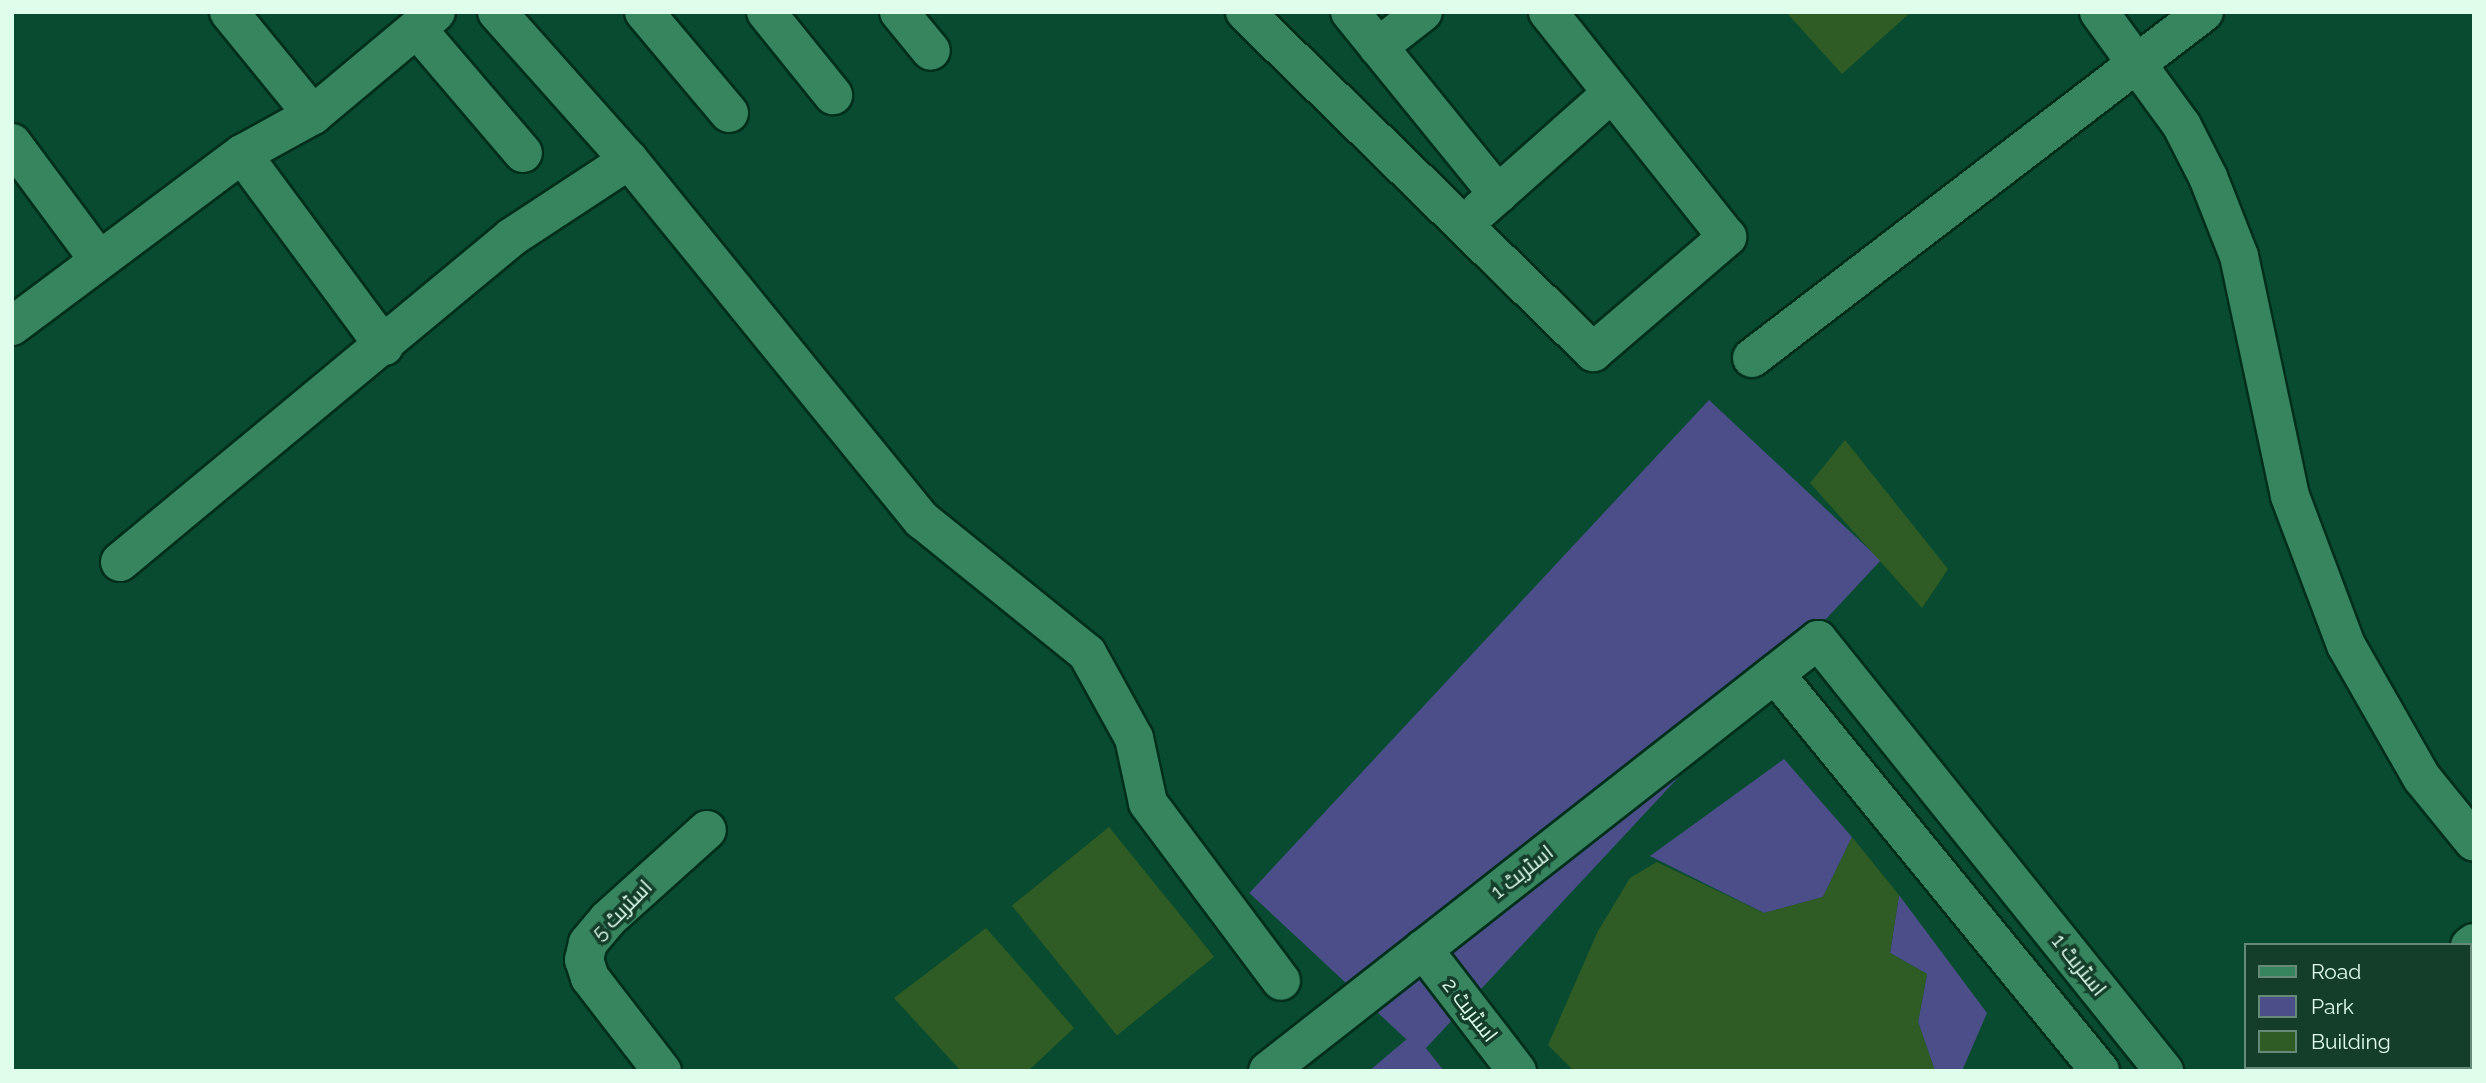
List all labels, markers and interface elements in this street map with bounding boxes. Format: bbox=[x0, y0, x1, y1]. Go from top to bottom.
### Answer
street label: اسٹریٹ 1 bbox=[1486, 840, 1558, 904]
street label: اسٹریٹ 5 bbox=[587, 875, 657, 945]
street label: اسٹریٹ 1 bbox=[2046, 929, 2112, 1001]
legend bbox=[2244, 943, 2472, 1069]
text: Road bbox=[2311, 959, 2361, 984]
street label: اسٹریٹ 2 bbox=[1437, 973, 1503, 1047]
text: Park bbox=[2311, 994, 2354, 1019]
text: Building bbox=[2311, 1029, 2391, 1054]

